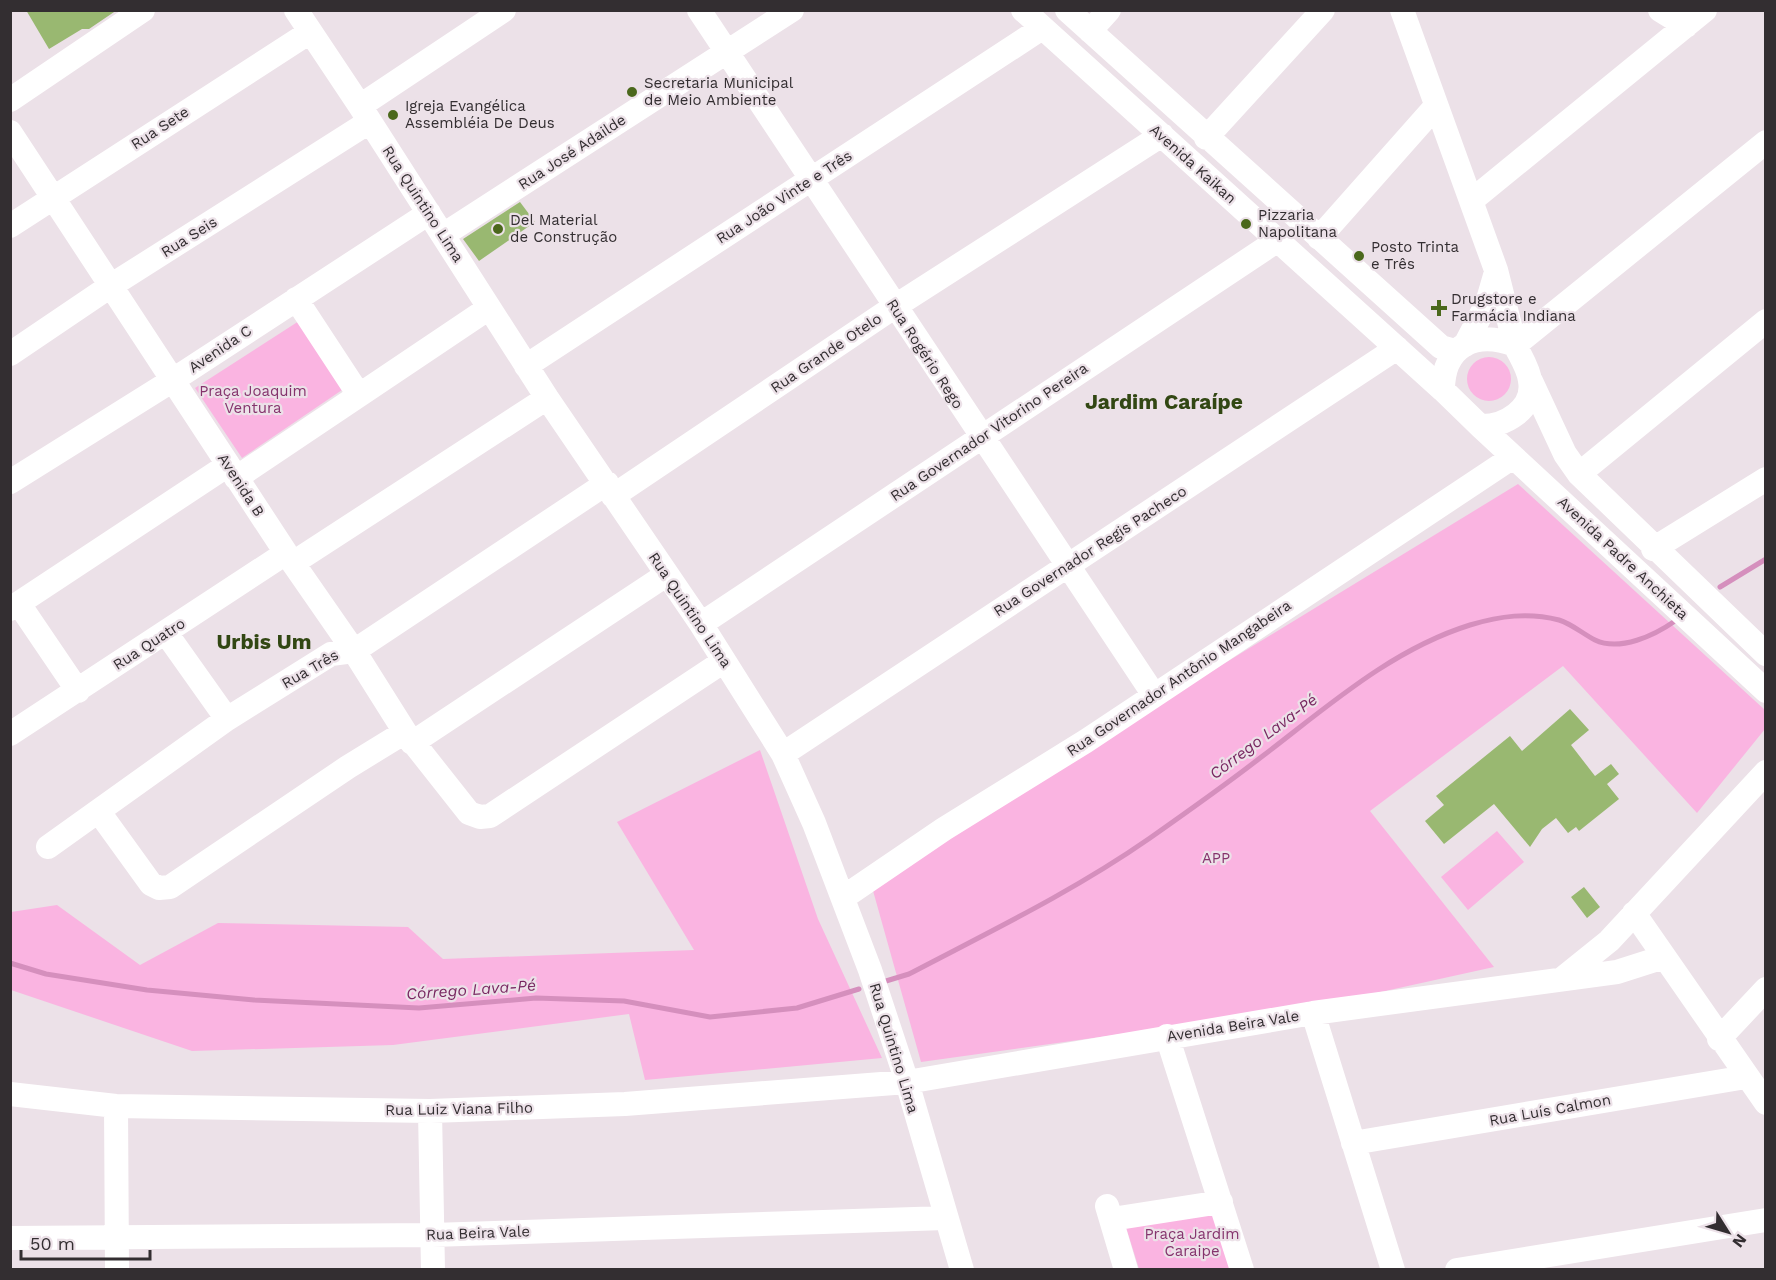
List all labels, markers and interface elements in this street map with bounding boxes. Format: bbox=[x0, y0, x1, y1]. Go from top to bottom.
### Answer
place label: Secretaria Municipal de Meio Ambiente bbox=[644, 74, 794, 109]
marker: Secretaria Municipal de Meio Ambiente bbox=[625, 85, 639, 99]
place label: Igreja Evangélica Assembléia De Deus bbox=[405, 97, 555, 132]
street label: Rua Sete bbox=[128, 103, 192, 153]
marker: Igreja Evangélica Assembléia De Deus bbox=[386, 108, 400, 122]
street label: Rua José Adailde bbox=[515, 110, 629, 194]
street label: Avenida Kaikan bbox=[1146, 120, 1240, 208]
street label: Rua Quintino Lima bbox=[379, 142, 468, 266]
street label: Rua João Vinte e Três bbox=[713, 146, 855, 248]
place label: Pizzaria Napolitana bbox=[1258, 206, 1337, 241]
place label: Del Material de Construção bbox=[510, 211, 617, 246]
street label: Rua Seis bbox=[158, 213, 220, 261]
marker: Pizzaria Napolitana bbox=[1239, 217, 1253, 231]
marker: Del Material de Construção bbox=[491, 222, 505, 236]
place label: Posto Trinta e Três bbox=[1371, 238, 1460, 273]
marker: Posto Trinta e Três bbox=[1352, 249, 1366, 263]
place label: Drugstore e Farmácia Indiana bbox=[1451, 290, 1576, 325]
street label: Rua Rogério Rego bbox=[883, 296, 967, 412]
marker: Drugstore e Farmácia Indiana bbox=[1432, 301, 1446, 315]
street label: Rua Grande Otelo bbox=[767, 309, 885, 397]
street label: Avenida C bbox=[185, 321, 255, 377]
street label: Rua Governador Vitorino Pereira bbox=[887, 359, 1092, 505]
park label: Praça Joaquim Ventura bbox=[199, 382, 307, 417]
district label: Jardim Caraípe bbox=[1085, 389, 1243, 414]
street label: Avenida B bbox=[214, 450, 268, 520]
street label: Rua Governador Regis Pacheco bbox=[990, 482, 1190, 620]
street label: Avenida Padre Anchieta bbox=[1554, 493, 1692, 624]
street label: Rua Quintino Lima bbox=[645, 549, 736, 672]
street label: Rua Governador Antônio Mangabeira bbox=[1064, 596, 1295, 760]
street label: Rua Quatro bbox=[110, 614, 188, 674]
district label: Urbis Um bbox=[216, 629, 312, 654]
street label: Rua Três bbox=[278, 646, 342, 692]
water label: Córrego Lava-Pé bbox=[1206, 690, 1321, 783]
park label: APP bbox=[1202, 849, 1230, 867]
water label: Córrego Lava-Pé bbox=[405, 975, 537, 1004]
street label: Rua Quintino Lima bbox=[866, 981, 923, 1116]
street label: Avenida Beira Vale bbox=[1166, 1007, 1300, 1045]
street label: Rua Luís Calmon bbox=[1488, 1090, 1612, 1130]
street label: Rua Luiz Viana Filho bbox=[385, 1099, 533, 1119]
north arrow bbox=[1698, 1202, 1758, 1262]
street label: Rua Beira Vale bbox=[426, 1222, 530, 1244]
scale bar bbox=[21, 1223, 150, 1261]
park label: Praça Jardim Caraipe bbox=[1144, 1225, 1240, 1260]
text: N bbox=[1728, 1230, 1751, 1251]
text: 50 m bbox=[30, 1233, 75, 1254]

